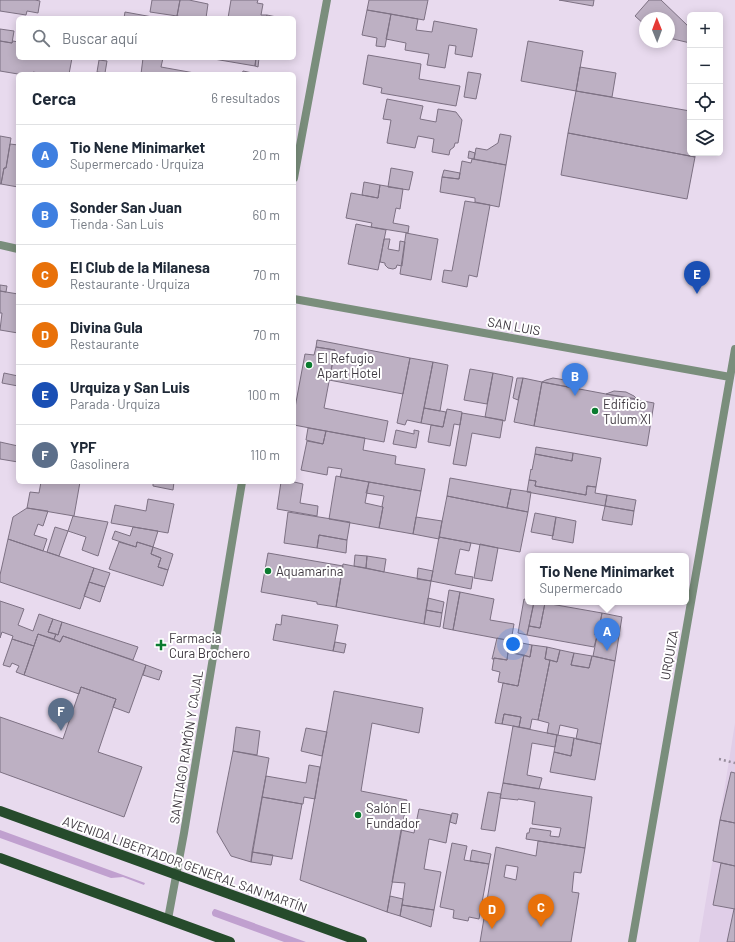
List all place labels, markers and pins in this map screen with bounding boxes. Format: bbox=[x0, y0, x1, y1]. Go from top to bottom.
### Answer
pin: E bbox=[684, 261, 710, 294]
place label: El Refugio Apart Hotel bbox=[317, 350, 381, 381]
marker: El Refugio Apart Hotel bbox=[304, 360, 314, 370]
pin: B bbox=[562, 363, 588, 396]
place label: Edificio Tulum XI bbox=[603, 396, 651, 427]
marker: Edificio Tulum XI bbox=[590, 406, 600, 416]
place label: Aquamarina bbox=[276, 563, 344, 579]
marker: Aquamarina bbox=[263, 566, 273, 576]
pin: A bbox=[594, 618, 620, 651]
place label: Farmacia Cura Brochero bbox=[169, 630, 250, 661]
marker: Farmacia Cura Brochero bbox=[156, 640, 166, 650]
pin: F bbox=[48, 698, 74, 731]
place label: Salón El Fundador bbox=[366, 800, 420, 831]
marker: Salón El Fundador bbox=[353, 810, 363, 820]
pin: C bbox=[528, 894, 554, 927]
pin: D bbox=[479, 896, 505, 929]

